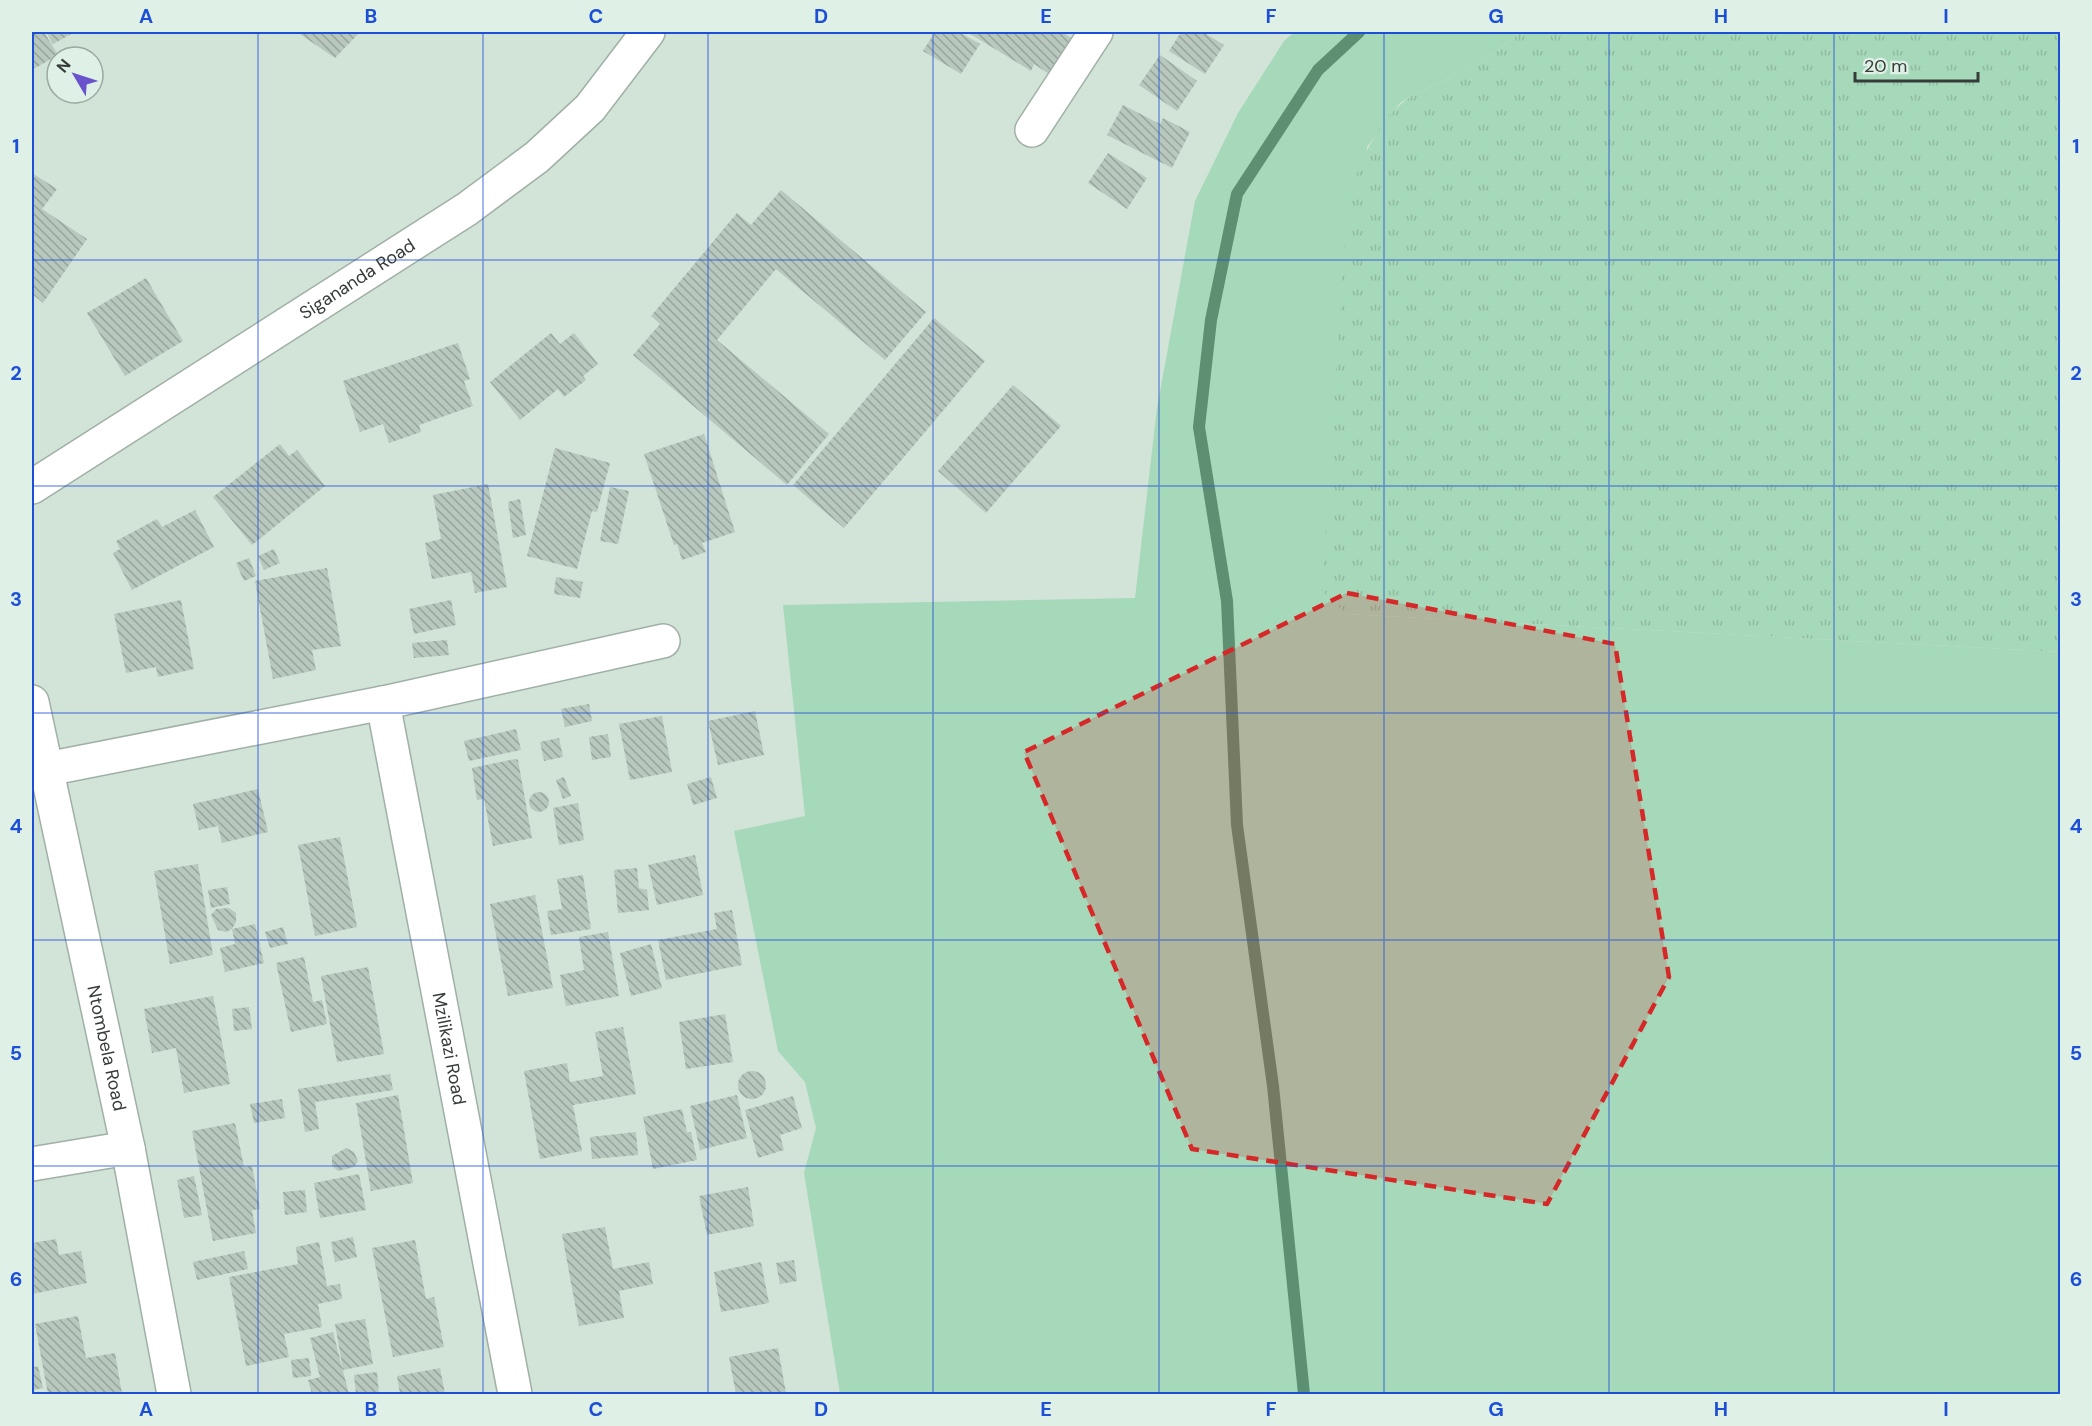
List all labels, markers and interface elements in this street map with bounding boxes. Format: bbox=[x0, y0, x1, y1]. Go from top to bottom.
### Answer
text: A bbox=[139, 3, 153, 29]
text: B bbox=[365, 3, 377, 29]
text: C bbox=[589, 3, 603, 29]
text: D bbox=[814, 3, 828, 29]
text: E bbox=[1040, 3, 1052, 29]
text: F bbox=[1265, 3, 1277, 29]
text: G bbox=[1488, 3, 1504, 29]
text: H bbox=[1714, 3, 1728, 29]
text: I bbox=[1943, 3, 1949, 29]
north arrow bbox=[45, 45, 105, 105]
scale bar bbox=[1855, 45, 1978, 83]
text: 20 m bbox=[1864, 54, 1907, 78]
text: N bbox=[52, 55, 76, 77]
text: 1 bbox=[12, 133, 20, 159]
text: 1 bbox=[2072, 133, 2080, 159]
street label: Sigananda Road bbox=[295, 233, 420, 325]
text: 2 bbox=[10, 360, 22, 386]
text: 2 bbox=[2070, 360, 2082, 386]
text: 3 bbox=[10, 586, 22, 612]
text: 3 bbox=[2070, 586, 2082, 612]
text: 4 bbox=[10, 813, 23, 839]
text: 4 bbox=[2070, 813, 2083, 839]
street label: Ntombela Road bbox=[81, 983, 132, 1113]
street label: Mzilikazi Road bbox=[427, 990, 472, 1107]
text: 5 bbox=[10, 1040, 22, 1066]
text: 5 bbox=[2070, 1040, 2082, 1066]
text: 6 bbox=[10, 1266, 22, 1292]
text: 6 bbox=[2070, 1266, 2082, 1292]
text: A bbox=[139, 1396, 153, 1422]
text: B bbox=[365, 1396, 377, 1422]
text: C bbox=[589, 1396, 603, 1422]
text: D bbox=[814, 1396, 828, 1422]
text: E bbox=[1040, 1396, 1052, 1422]
text: F bbox=[1265, 1396, 1277, 1422]
text: G bbox=[1488, 1396, 1504, 1422]
text: H bbox=[1714, 1396, 1728, 1422]
text: I bbox=[1943, 1396, 1949, 1422]

